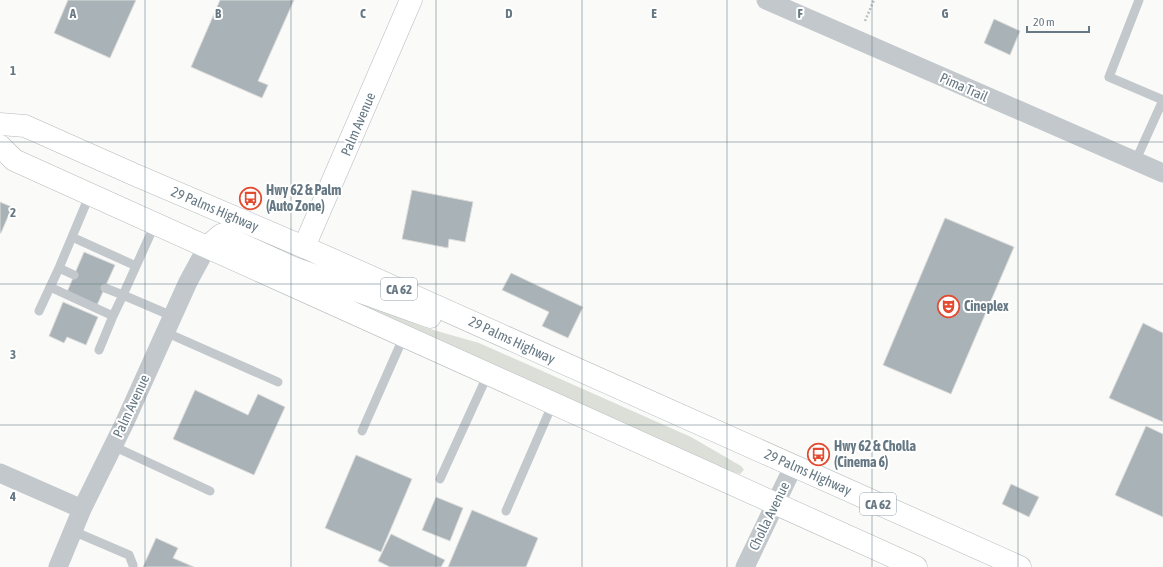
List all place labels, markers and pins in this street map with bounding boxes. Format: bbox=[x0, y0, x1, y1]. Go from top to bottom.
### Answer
place label: Hwy 62 & Palm (Auto Zone) bbox=[266, 182, 341, 214]
bus stop icon: Hwy 62 & Palm (Auto Zone) bbox=[238, 185, 264, 211]
theatre icon: Cineplex bbox=[935, 293, 961, 319]
place label: Cineplex bbox=[964, 298, 1009, 314]
place label: Hwy 62 & Cholla (Cinema 6) bbox=[834, 438, 917, 470]
bus stop icon: Hwy 62 & Cholla (Cinema 6) bbox=[806, 441, 832, 467]

